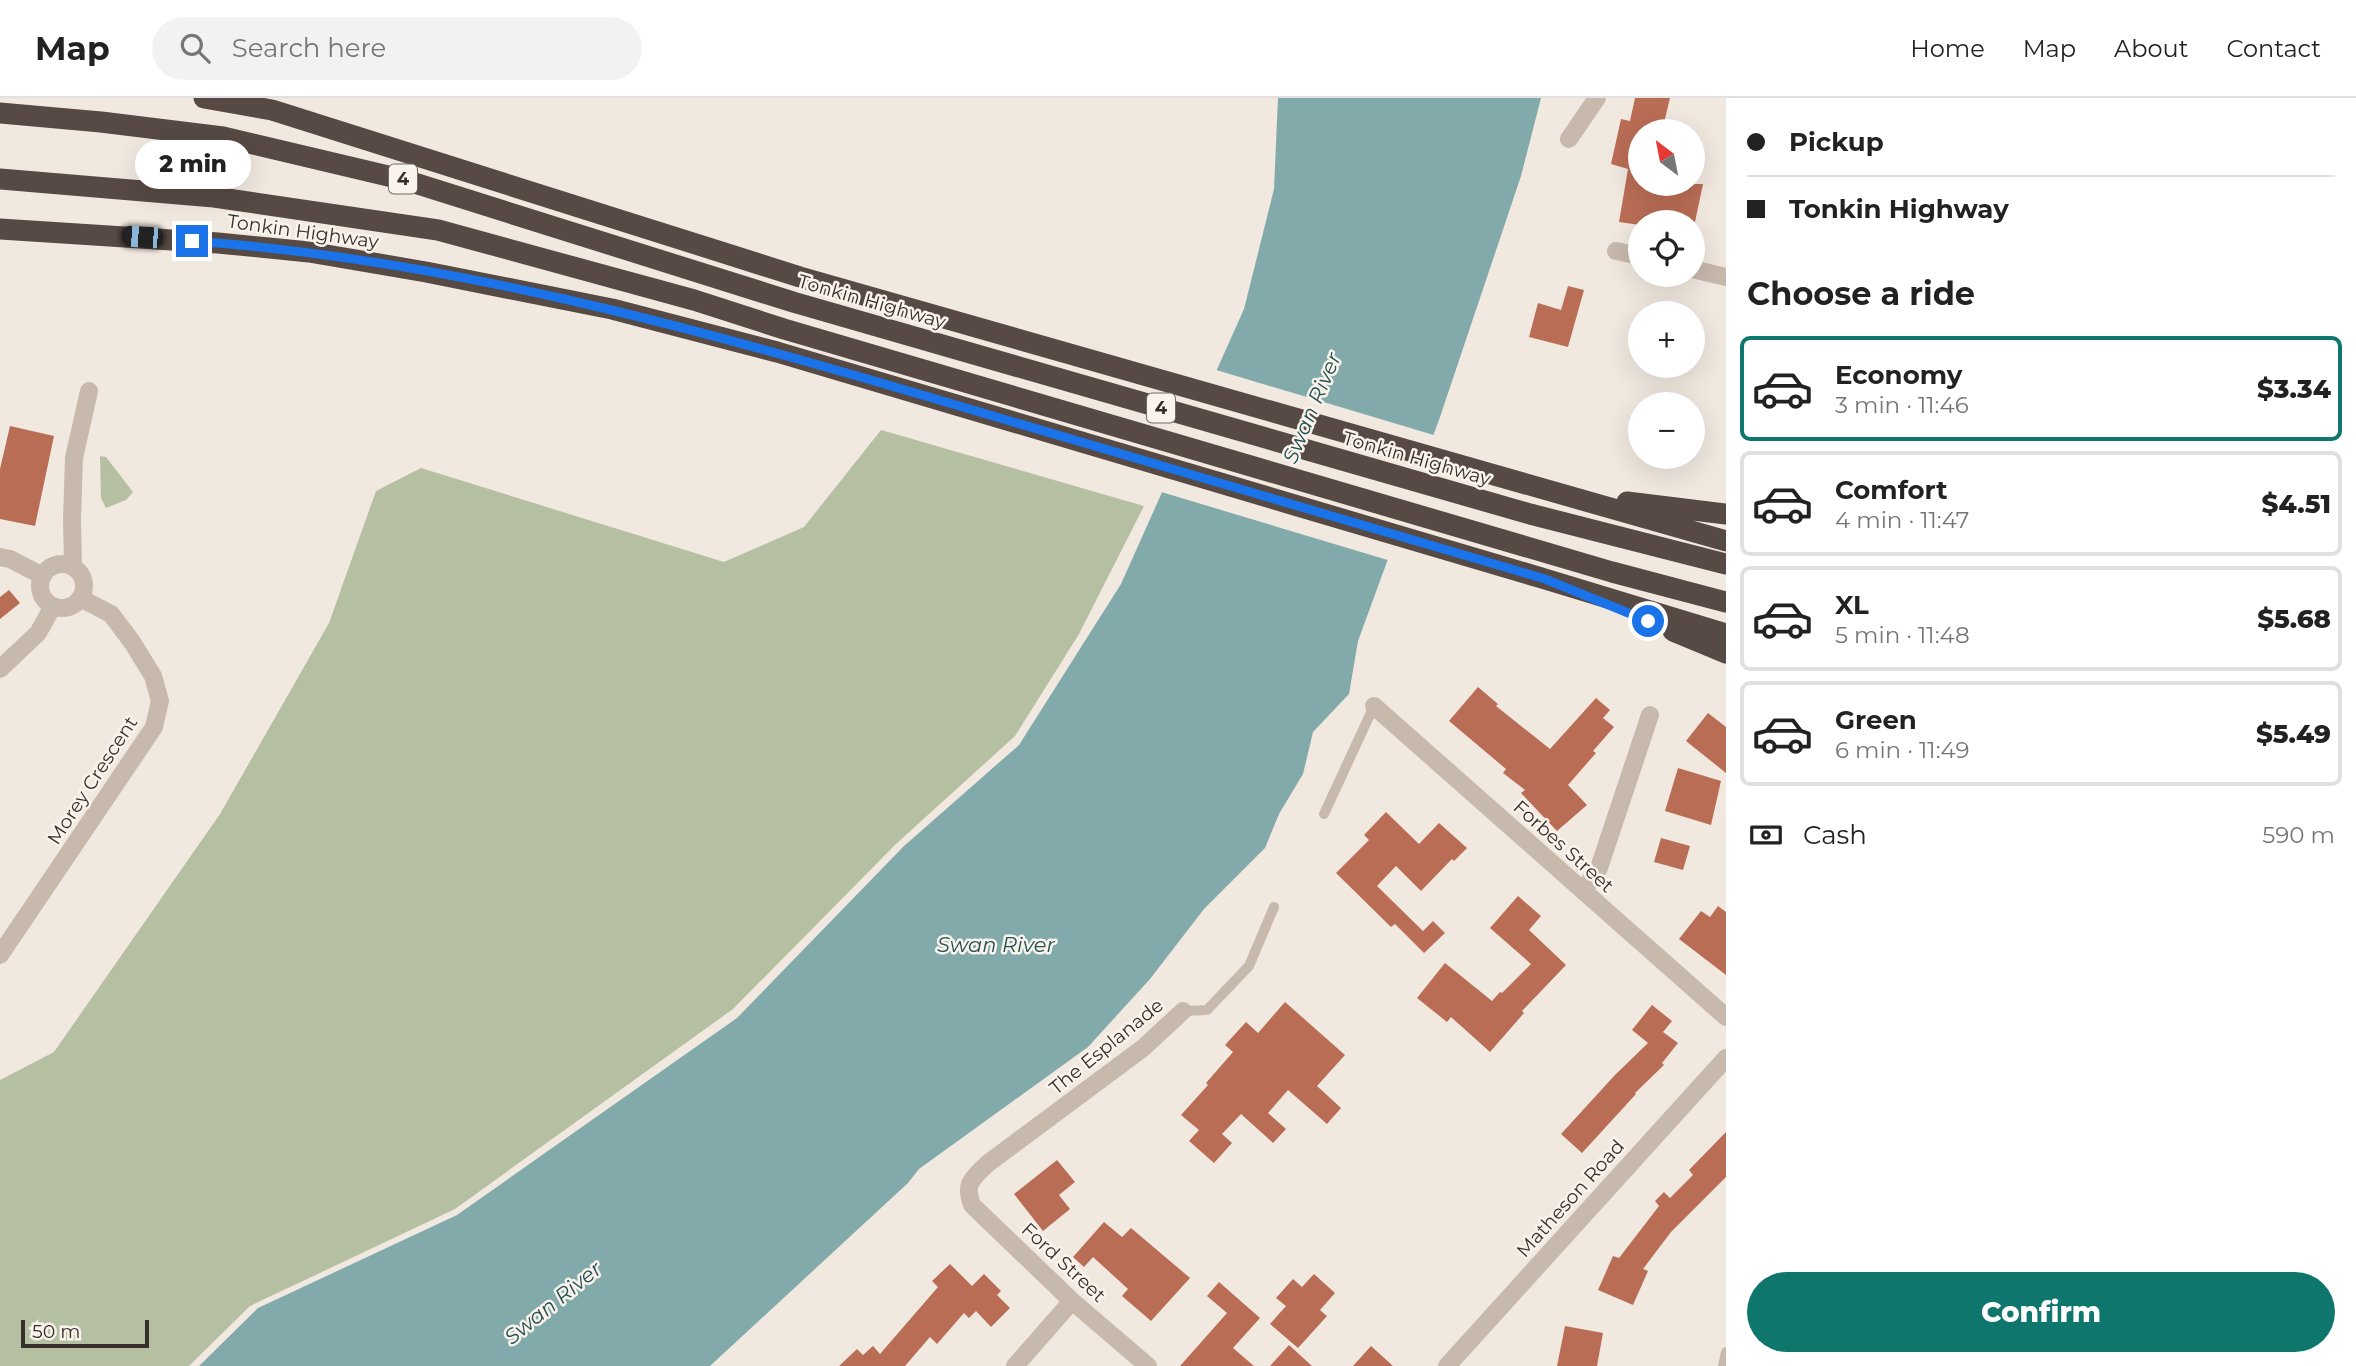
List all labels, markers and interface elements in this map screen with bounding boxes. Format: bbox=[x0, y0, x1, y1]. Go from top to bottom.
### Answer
search box bbox=[152, 17, 642, 80]
text: Map bbox=[35, 28, 110, 68]
icon: search bbox=[176, 29, 214, 67]
text: Search here bbox=[232, 32, 386, 64]
text: Home bbox=[1910, 34, 1985, 63]
text: Map bbox=[2023, 34, 2076, 63]
text: About bbox=[2114, 34, 2188, 63]
text: Contact bbox=[2226, 34, 2321, 63]
north arrow bbox=[1628, 119, 1704, 196]
map controls bbox=[1628, 119, 1705, 469]
text: Pickup bbox=[1789, 126, 1884, 158]
callout: 2 min bbox=[134, 139, 250, 188]
text: 2 min bbox=[159, 150, 227, 178]
road number: 4 bbox=[389, 164, 417, 194]
text: Tonkin Highway bbox=[1789, 193, 2009, 225]
street label: Tonkin Highway bbox=[226, 209, 381, 254]
button: locate bbox=[1628, 210, 1705, 287]
car bbox=[121, 225, 164, 249]
route end bbox=[176, 225, 208, 257]
street label: Tonkin Highway bbox=[795, 269, 949, 334]
text: Choose a ride bbox=[1747, 274, 1975, 313]
button: + bbox=[1628, 301, 1705, 378]
water label: Swan River bbox=[1277, 348, 1346, 467]
icon: car bbox=[1751, 357, 1814, 420]
text: Economy bbox=[1835, 359, 1962, 391]
text: $3.34 bbox=[2257, 373, 2331, 405]
text: 3 min · 11:46 bbox=[1835, 391, 1969, 419]
button: − bbox=[1628, 392, 1705, 469]
road number: 4 bbox=[1147, 394, 1175, 422]
street label: Tonkin Highway bbox=[1340, 426, 1494, 491]
icon: car bbox=[1751, 472, 1814, 535]
text: Comfort bbox=[1835, 474, 1947, 506]
text: $4.51 bbox=[2262, 488, 2331, 520]
text: 4 min · 11:47 bbox=[1835, 506, 1969, 534]
icon: car bbox=[1751, 587, 1814, 650]
text: XL bbox=[1835, 589, 1869, 621]
text: $5.68 bbox=[2257, 603, 2331, 635]
route start bbox=[1632, 605, 1664, 637]
text: 5 min · 11:48 bbox=[1835, 621, 1970, 649]
icon: car bbox=[1751, 702, 1814, 765]
text: Green bbox=[1835, 704, 1917, 736]
street label: Morey Crescent bbox=[42, 712, 143, 849]
text: $5.49 bbox=[2256, 718, 2331, 750]
text: 6 min · 11:49 bbox=[1835, 736, 1970, 764]
street label: Forbes Street bbox=[1509, 795, 1619, 898]
icon: cash bbox=[1747, 816, 1785, 854]
text: Cash bbox=[1803, 819, 1867, 851]
text: 590 m bbox=[2262, 821, 2335, 849]
water label: Swan River bbox=[937, 932, 1055, 957]
street label: The Esplanade bbox=[1045, 994, 1168, 1099]
street label: Matheson Road bbox=[1512, 1135, 1629, 1262]
street label: Ford Street bbox=[1017, 1218, 1111, 1307]
water label: Swan River bbox=[499, 1255, 607, 1349]
button: Confirm bbox=[1747, 1272, 2335, 1352]
scale bar bbox=[21, 1317, 149, 1349]
text: 50 m bbox=[32, 1320, 80, 1343]

